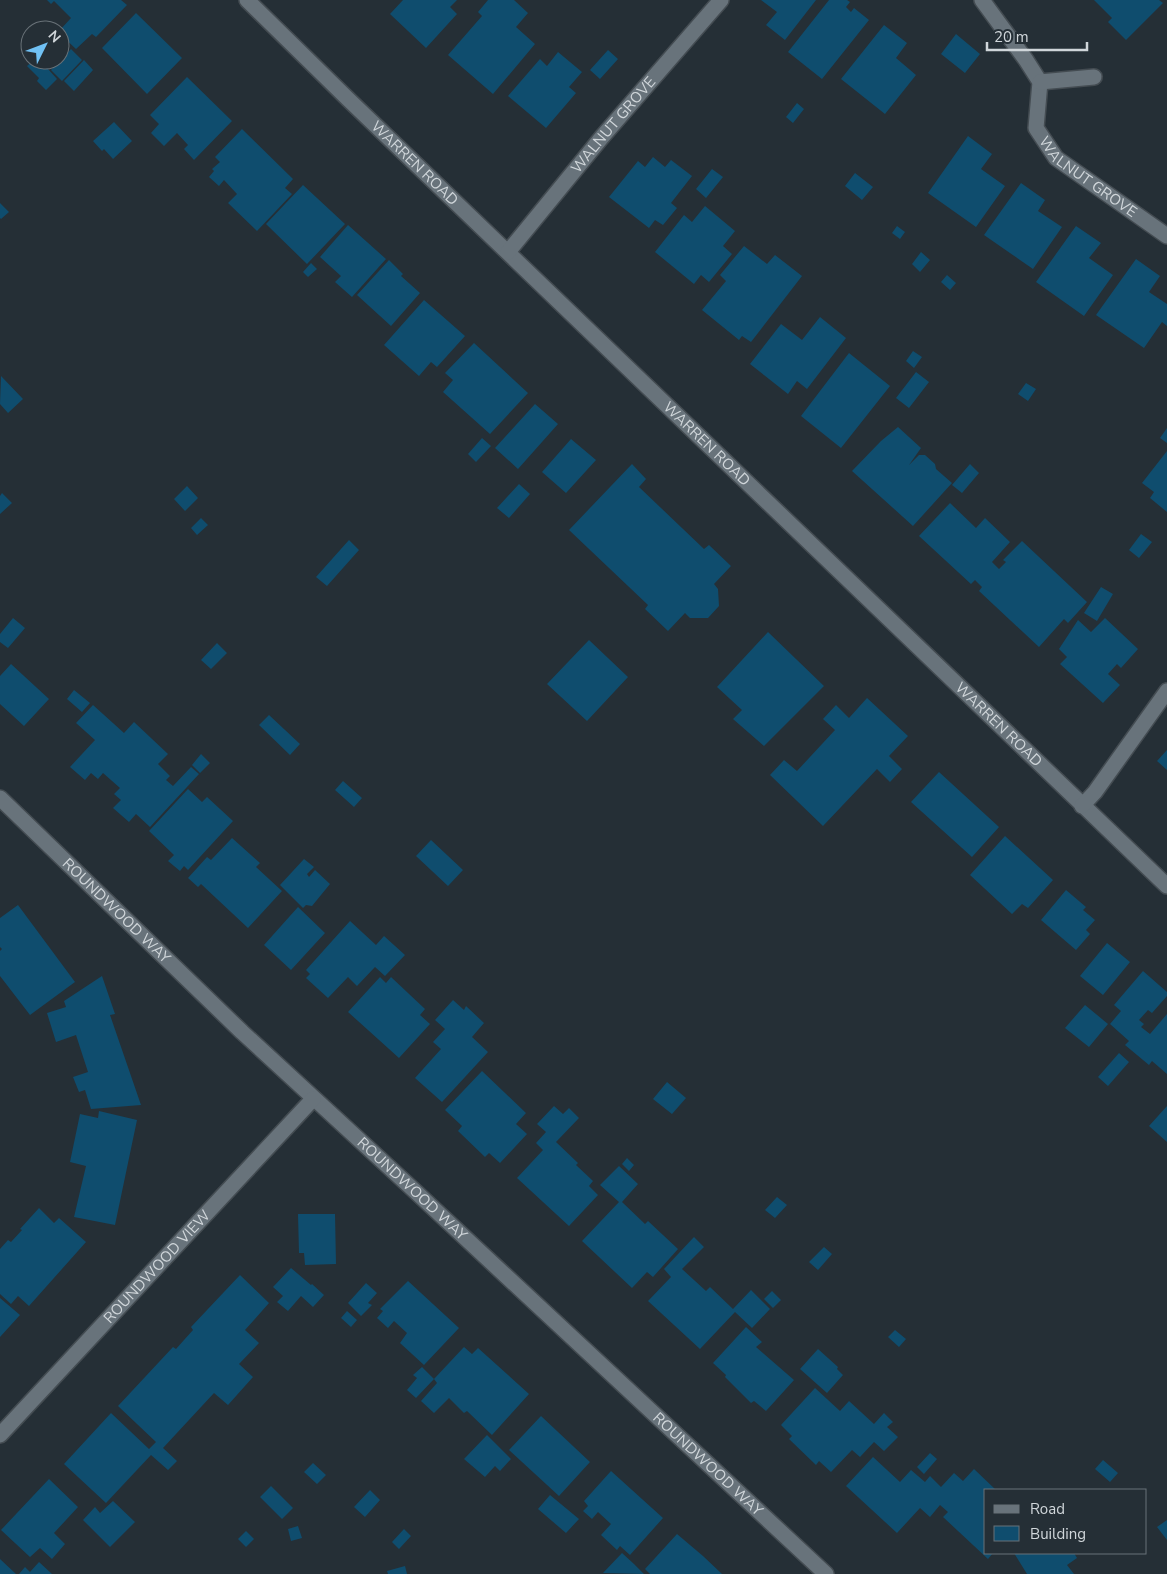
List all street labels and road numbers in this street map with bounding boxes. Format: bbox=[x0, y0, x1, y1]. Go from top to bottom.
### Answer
street label: WALNUT GROVE bbox=[566, 72, 660, 177]
street label: WARREN ROAD bbox=[367, 116, 463, 210]
street label: WALNUT GROVE bbox=[1034, 132, 1141, 222]
street label: WARREN ROAD bbox=[659, 397, 755, 490]
street label: WARREN ROAD bbox=[951, 678, 1047, 771]
street label: ROUNDWOOD WAY bbox=[58, 854, 176, 968]
street label: ROUNDWOOD WAY bbox=[353, 1133, 472, 1246]
street label: ROUNDWOOD VIEW bbox=[99, 1205, 215, 1328]
street label: ROUNDWOOD WAY bbox=[649, 1408, 768, 1521]

